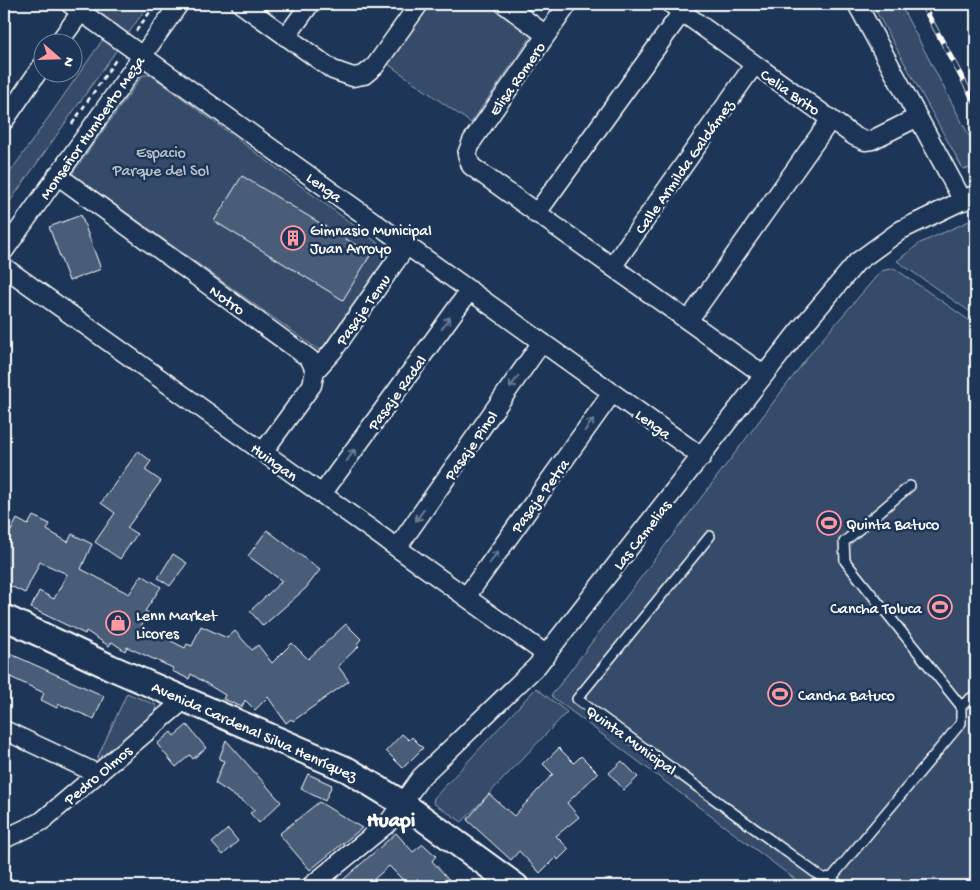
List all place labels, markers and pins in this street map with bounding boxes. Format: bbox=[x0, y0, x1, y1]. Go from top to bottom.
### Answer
place label: Gimnasio Municipal Juan Arroyo bbox=[310, 223, 432, 260]
building icon: Gimnasio Municipal Juan Arroyo bbox=[280, 225, 306, 251]
sports icon: Quinta Batuco bbox=[816, 510, 842, 536]
place label: Quinta Batuco bbox=[846, 517, 939, 536]
sports icon: Cancha Toluca bbox=[927, 594, 953, 620]
place label: Cancha Toluca bbox=[830, 601, 923, 620]
place label: Lenn Market Licores bbox=[136, 608, 218, 645]
shop icon: Lenn Market Licores bbox=[105, 610, 131, 636]
sports icon: Cancha Batuco bbox=[767, 681, 793, 707]
place label: Cancha Batuco bbox=[798, 688, 895, 707]

